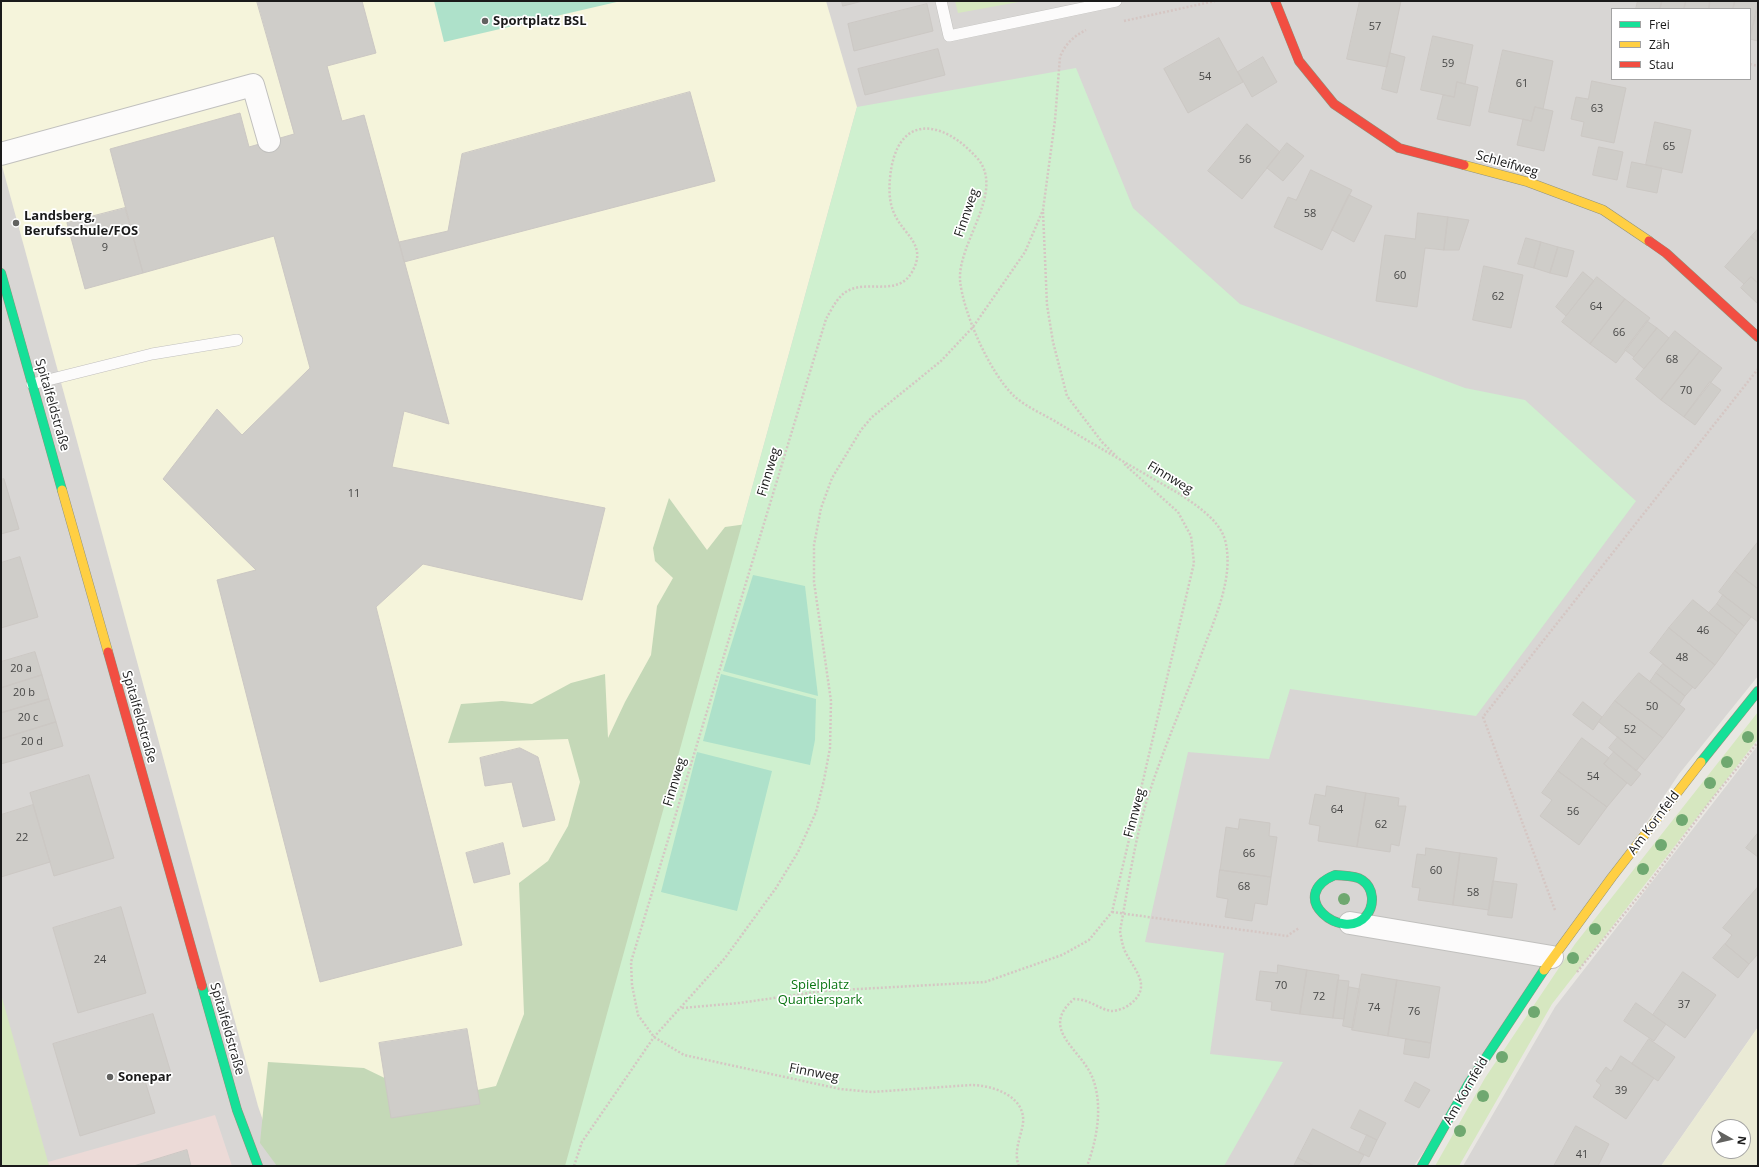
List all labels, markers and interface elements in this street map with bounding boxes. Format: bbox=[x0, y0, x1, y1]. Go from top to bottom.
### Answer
legend bbox=[1611, 8, 1751, 80]
place label: Sportplatz BSL bbox=[493, 13, 587, 29]
marker: Sportplatz BSL bbox=[480, 16, 490, 26]
text: Frei bbox=[1649, 16, 1670, 33]
house number: 57 bbox=[1369, 20, 1381, 34]
text: Zäh bbox=[1649, 36, 1670, 53]
text: Stau bbox=[1649, 56, 1674, 73]
house number: 59 bbox=[1442, 57, 1454, 71]
house number: 54 bbox=[1199, 70, 1211, 84]
house number: 61 bbox=[1516, 77, 1528, 91]
house number: 63 bbox=[1591, 102, 1603, 116]
house number: 65 bbox=[1663, 140, 1675, 154]
street label: Schleifweg bbox=[1474, 148, 1540, 180]
house number: 56 bbox=[1239, 153, 1251, 167]
street label: Finnweg bbox=[951, 187, 983, 239]
house number: 58 bbox=[1304, 207, 1316, 221]
place label: Landsberg, Berufsschule/FOS bbox=[24, 208, 138, 239]
marker: Landsberg, Berufsschule/FOS bbox=[11, 218, 21, 228]
house number: 9 bbox=[102, 241, 108, 255]
house number: 60 bbox=[1394, 269, 1406, 283]
house number: 62 bbox=[1492, 290, 1504, 304]
house number: 64 bbox=[1590, 300, 1602, 314]
house number: 66 bbox=[1613, 326, 1625, 340]
house number: 68 bbox=[1666, 353, 1678, 367]
street label: Spitalfeldstraße bbox=[31, 357, 73, 453]
house number: 70 bbox=[1680, 384, 1692, 398]
street label: Finnweg bbox=[754, 446, 784, 498]
street label: Finnweg bbox=[1144, 458, 1196, 498]
house number: 11 bbox=[348, 487, 360, 501]
house number: 46 bbox=[1697, 624, 1709, 638]
house number: 48 bbox=[1676, 651, 1688, 665]
house number: 20 a bbox=[10, 662, 32, 676]
street label: Spitalfeldstraße bbox=[118, 669, 160, 765]
house number: 20 b bbox=[13, 686, 35, 700]
house number: 50 bbox=[1646, 700, 1658, 714]
house number: 20 c bbox=[18, 711, 38, 725]
house number: 52 bbox=[1624, 723, 1636, 737]
house number: 20 d bbox=[21, 735, 43, 749]
street label: Finnweg bbox=[660, 756, 690, 808]
house number: 54 bbox=[1587, 770, 1599, 784]
street label: Finnweg bbox=[1121, 787, 1149, 839]
street label: Am Kornfeld bbox=[1625, 788, 1683, 858]
house number: 64 bbox=[1331, 803, 1343, 817]
house number: 56 bbox=[1567, 805, 1579, 819]
house number: 62 bbox=[1375, 818, 1387, 832]
house number: 22 bbox=[16, 831, 28, 845]
house number: 66 bbox=[1243, 847, 1255, 861]
house number: 60 bbox=[1430, 864, 1442, 878]
house number: 68 bbox=[1238, 880, 1250, 894]
house number: 58 bbox=[1467, 886, 1479, 900]
house number: 24 bbox=[94, 953, 106, 967]
park label: Spielplatz Quartierspark bbox=[778, 977, 862, 1008]
house number: 70 bbox=[1275, 979, 1287, 993]
street label: Spitalfeldstraße bbox=[206, 981, 248, 1077]
house number: 72 bbox=[1313, 990, 1325, 1004]
house number: 37 bbox=[1678, 998, 1690, 1012]
house number: 74 bbox=[1368, 1001, 1380, 1015]
house number: 76 bbox=[1408, 1005, 1420, 1019]
street label: Am Kornfeld bbox=[1440, 1054, 1492, 1128]
street label: Finnweg bbox=[788, 1061, 840, 1085]
place label: Sonepar bbox=[118, 1069, 171, 1085]
marker: Sonepar bbox=[105, 1072, 115, 1082]
house number: 39 bbox=[1615, 1084, 1627, 1098]
north arrow bbox=[1711, 1119, 1751, 1159]
text: N bbox=[1734, 1135, 1750, 1146]
house number: 41 bbox=[1576, 1148, 1588, 1162]

